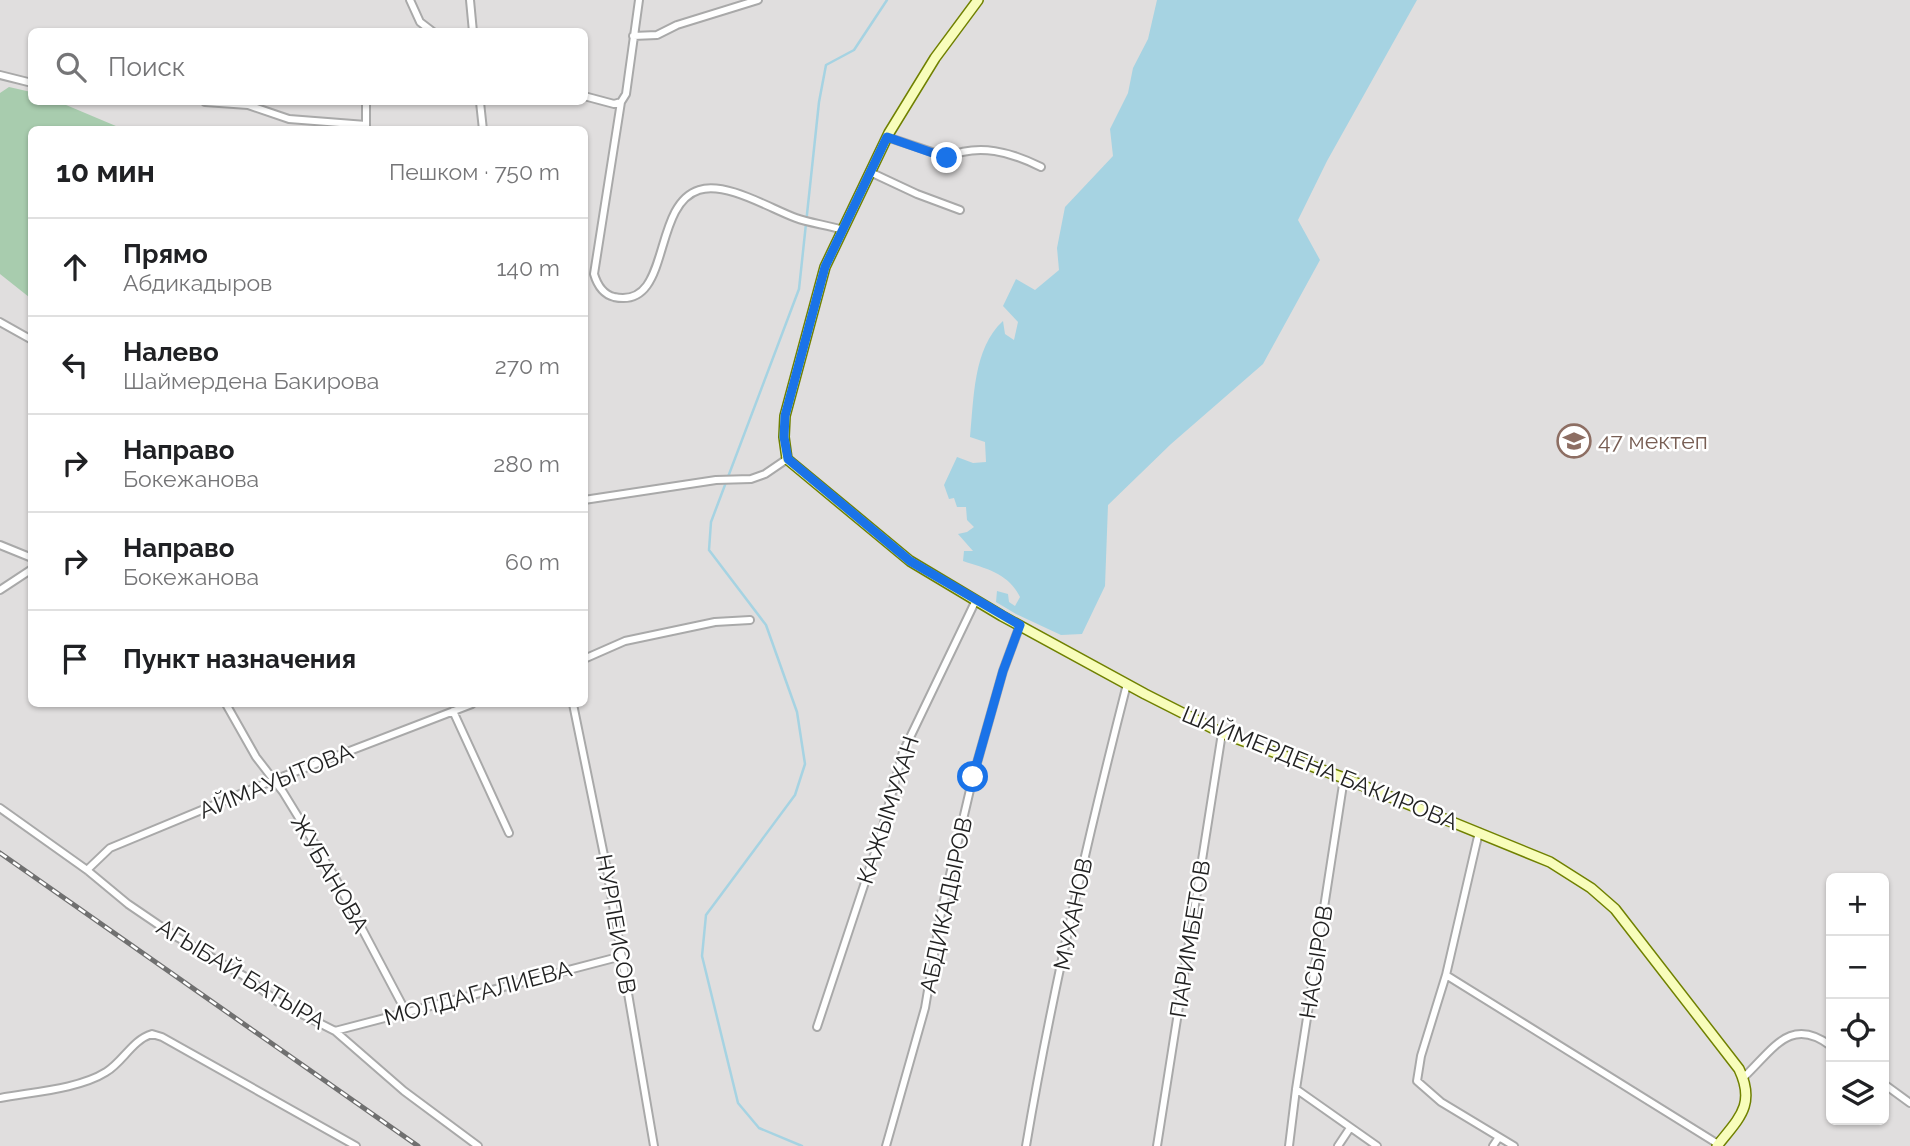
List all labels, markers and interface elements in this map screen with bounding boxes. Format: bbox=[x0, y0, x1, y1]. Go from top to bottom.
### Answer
search box bbox=[28, 28, 588, 105]
icon: search bbox=[52, 48, 90, 86]
text: Поиск bbox=[108, 52, 185, 82]
route end bbox=[931, 142, 962, 173]
text: 10 мин bbox=[56, 154, 155, 189]
text: Пешком · 750 m bbox=[389, 158, 560, 185]
text: Прямо bbox=[123, 239, 208, 269]
icon: ahead bbox=[56, 248, 94, 286]
text: 140 m bbox=[497, 254, 560, 281]
text: Абдикадыров bbox=[123, 269, 272, 296]
text: Налево bbox=[123, 337, 219, 367]
icon: left bbox=[56, 346, 94, 384]
text: 270 m bbox=[495, 352, 560, 379]
text: Шаймердена Бакирова bbox=[123, 367, 379, 394]
school or university icon: 47 мектеп bbox=[1555, 422, 1593, 460]
place label: 47 мектеп bbox=[1598, 427, 1708, 454]
text: Направо bbox=[123, 435, 234, 465]
icon: right bbox=[56, 444, 94, 482]
text: 280 m bbox=[493, 450, 560, 477]
text: Бокежанова bbox=[123, 465, 259, 492]
text: Направо bbox=[123, 533, 234, 563]
icon: right bbox=[56, 542, 94, 580]
text: 60 m bbox=[505, 548, 560, 575]
text: Бокежанова bbox=[123, 563, 259, 590]
icon: arrive bbox=[56, 640, 94, 678]
text: Пункт назначения bbox=[123, 644, 356, 674]
street label: ШАЙМЕРДЕНА БАКИРОВА bbox=[1178, 700, 1462, 836]
street label: КАЖЫМУХАН bbox=[851, 733, 924, 887]
street label: АЙМАУЫТОВА bbox=[195, 737, 357, 824]
route start bbox=[957, 761, 988, 792]
street label: ЖУБАНОВА bbox=[286, 810, 375, 938]
street label: АБДИКАДЫРОВ bbox=[914, 815, 977, 995]
street label: НУРПЕИСОВ bbox=[591, 852, 642, 996]
street label: МУХАНОВ bbox=[1047, 855, 1098, 972]
street label: ПАРИМБЕТОВ bbox=[1164, 858, 1215, 1020]
map controls bbox=[1826, 873, 1889, 1125]
button: + bbox=[1826, 873, 1889, 936]
street label: НАСЫРОВ bbox=[1293, 903, 1338, 1020]
street label: АГЫБАЙ БАТЫРА bbox=[152, 913, 331, 1035]
button: − bbox=[1826, 936, 1889, 999]
street label: МОЛДАГАЛИЕВА bbox=[381, 954, 575, 1031]
button: locate bbox=[1826, 999, 1889, 1062]
button: layers bbox=[1826, 1062, 1889, 1125]

